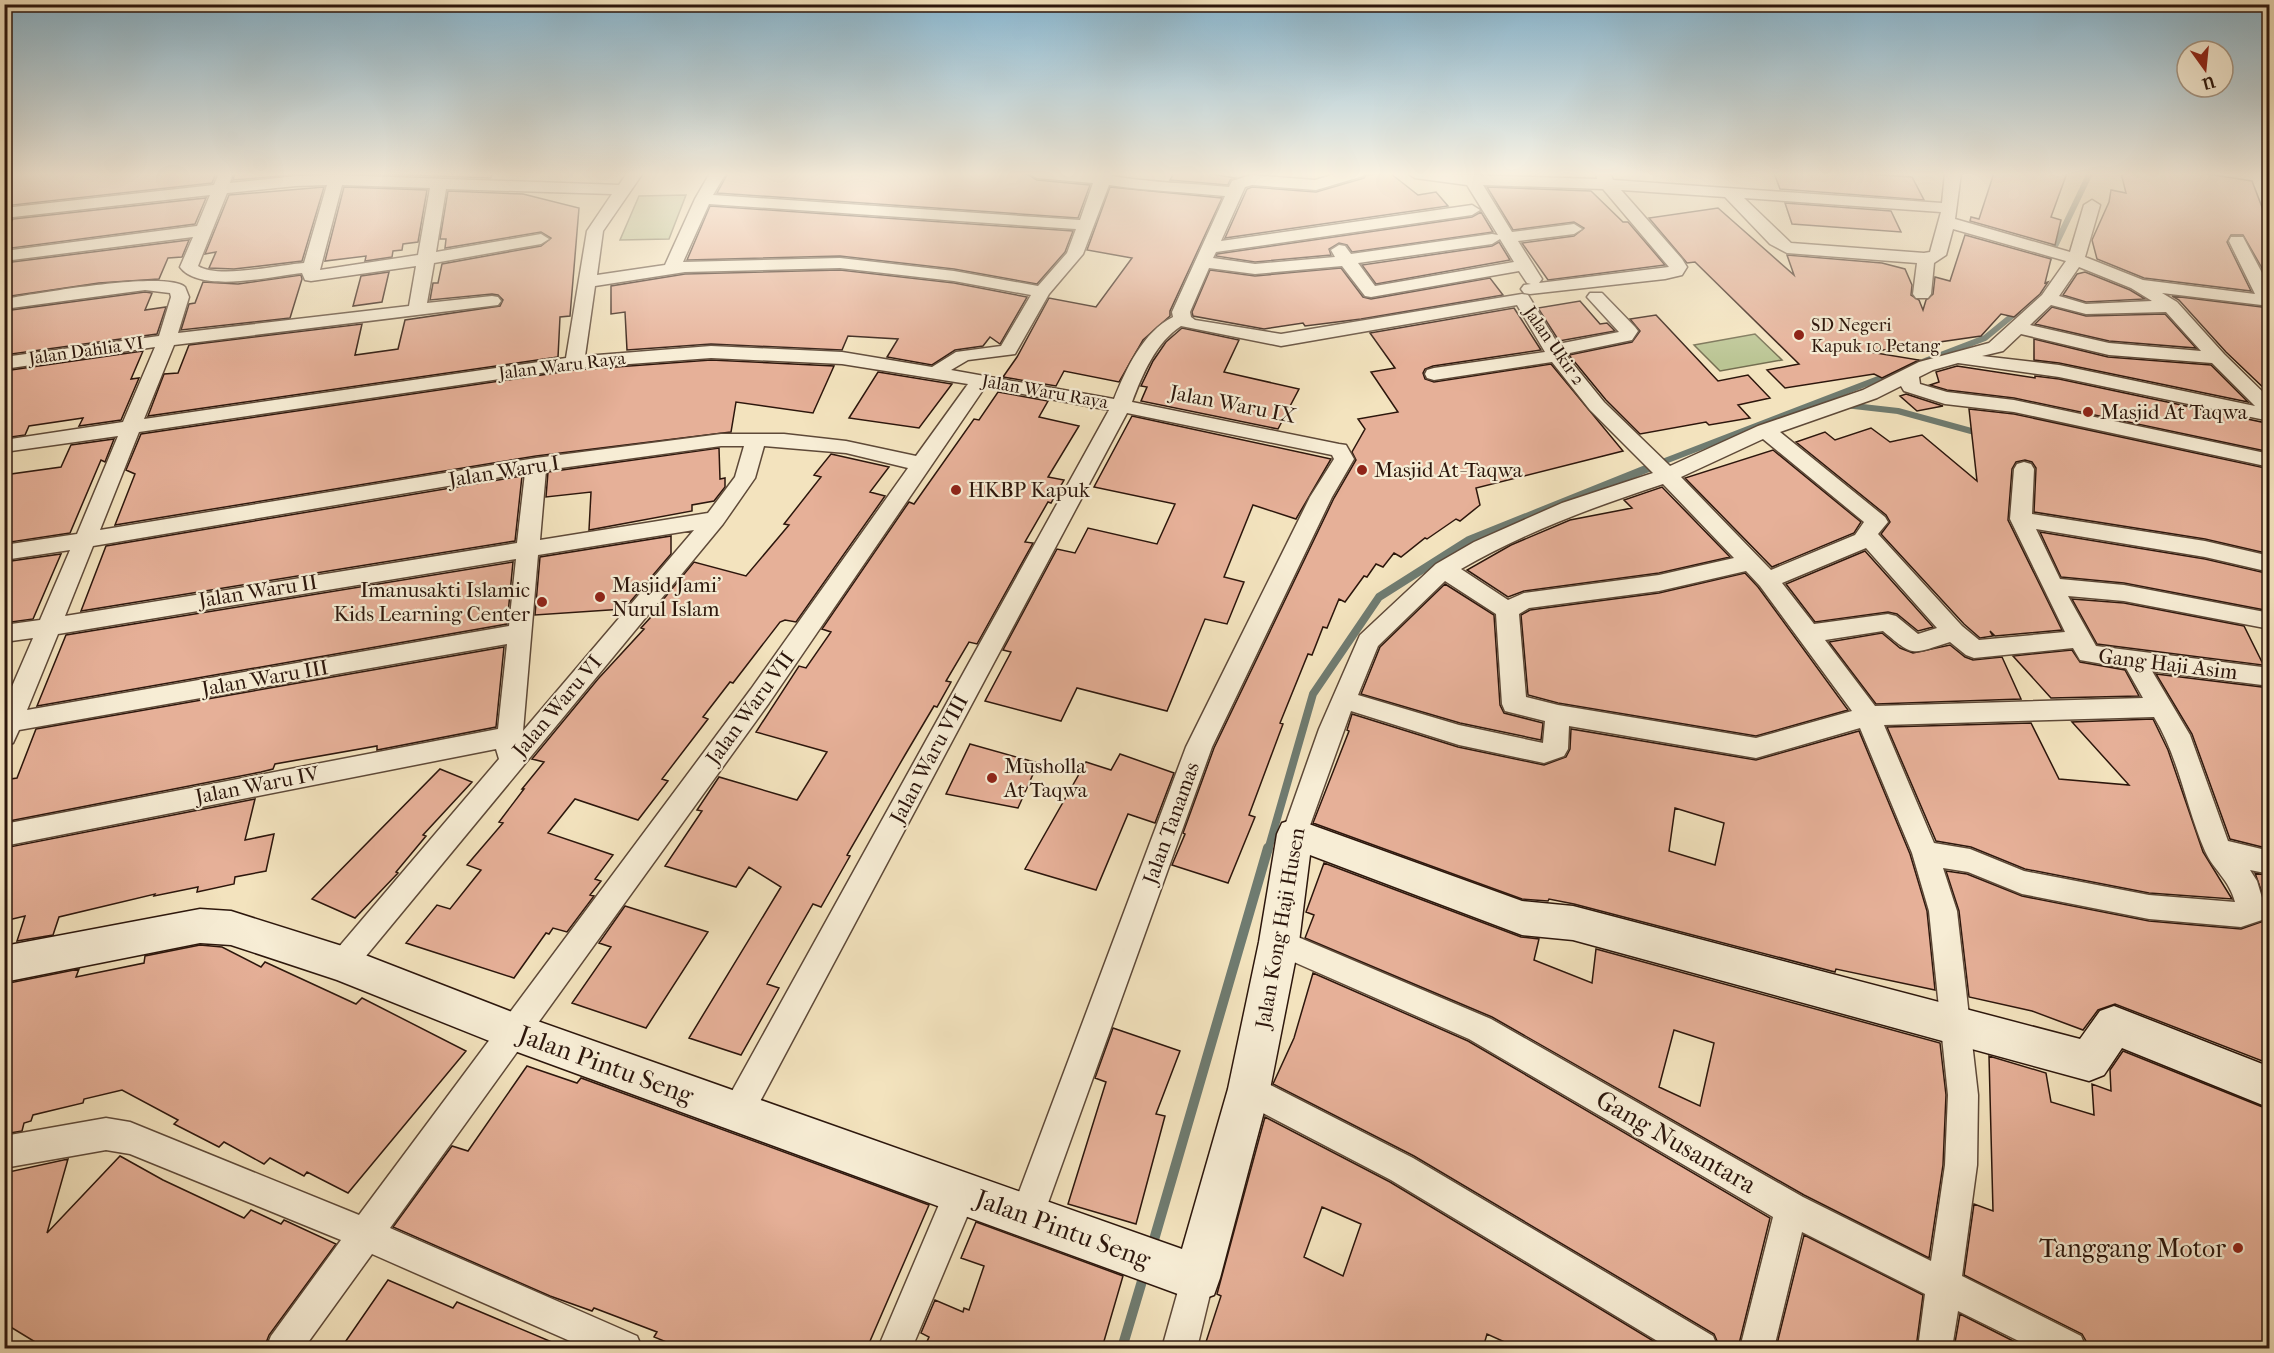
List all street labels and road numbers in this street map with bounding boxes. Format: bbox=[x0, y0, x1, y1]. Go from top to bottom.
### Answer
street label: Jalan Ukir 2 bbox=[1518, 301, 1589, 390]
street label: Jalan Dahlia VI bbox=[25, 333, 145, 370]
street label: Jalan Waru Raya bbox=[495, 348, 627, 384]
street label: Jalan Waru Raya bbox=[978, 370, 1110, 414]
street label: Jalan Waru IX bbox=[1166, 380, 1299, 428]
street label: Jalan Waru I bbox=[445, 450, 561, 492]
street label: Jalan Waru II bbox=[195, 570, 319, 613]
street label: Gang Haji Asim bbox=[2097, 644, 2239, 685]
street label: Jalan Waru VII bbox=[700, 647, 799, 771]
street label: Jalan Waru VI bbox=[506, 650, 607, 763]
street label: Jalan Waru III bbox=[198, 655, 330, 701]
street label: Jalan Waru VIII bbox=[884, 691, 973, 829]
street label: Jalan Tanamas bbox=[1137, 758, 1204, 889]
street label: Jalan Waru IV bbox=[191, 761, 322, 809]
street label: Jalan Kong Haji Husen bbox=[1250, 826, 1310, 1032]
street label: Jalan Pintu Seng bbox=[512, 1018, 699, 1111]
street label: Gang Nusantara bbox=[1590, 1084, 1762, 1201]
street label: Jalan Pintu Seng bbox=[969, 1182, 1156, 1275]

